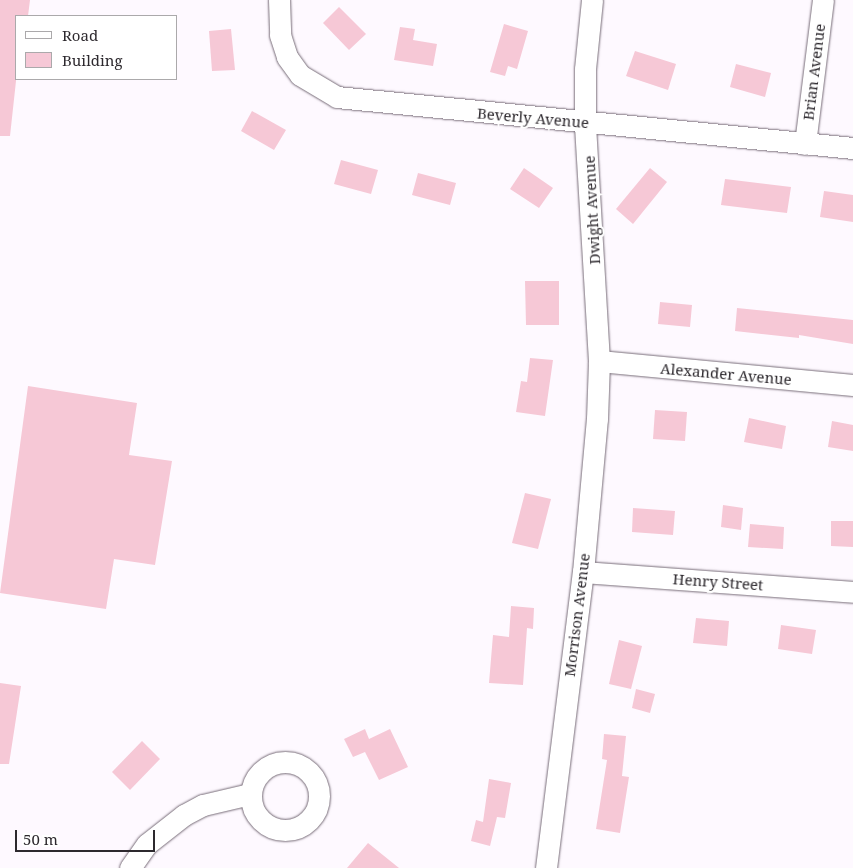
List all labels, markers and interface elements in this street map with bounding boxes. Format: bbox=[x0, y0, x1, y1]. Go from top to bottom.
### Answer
legend bbox=[15, 15, 178, 80]
street label: Brian Avenue bbox=[799, 23, 829, 121]
text: Road bbox=[62, 25, 98, 45]
text: Building bbox=[62, 50, 123, 70]
street label: Beverly Avenue bbox=[476, 104, 590, 132]
street label: Dwight Avenue bbox=[580, 155, 604, 265]
street label: Alexander Avenue bbox=[660, 359, 792, 389]
street label: Morrison Avenue bbox=[560, 552, 594, 678]
street label: Henry Street bbox=[672, 570, 764, 594]
scale bar bbox=[18, 820, 158, 852]
text: 50 m bbox=[23, 829, 58, 849]

